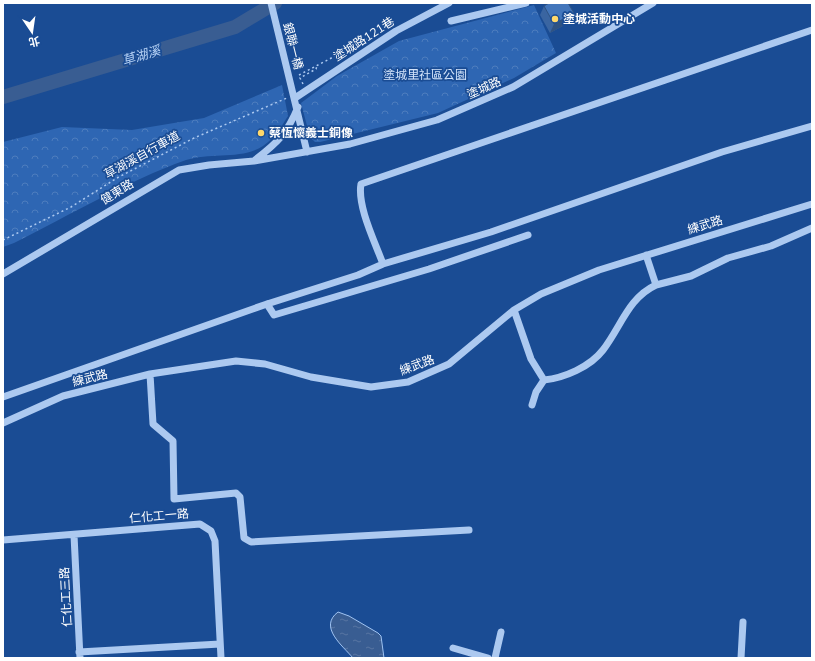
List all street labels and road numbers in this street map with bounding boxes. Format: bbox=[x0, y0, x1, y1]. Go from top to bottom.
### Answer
street label: 塗城路121巷 bbox=[330, 13, 398, 65]
street label: 銀聯一橋 bbox=[279, 21, 307, 71]
street label: 塗城路 bbox=[464, 73, 504, 103]
street label: 草湖溪自行車道 bbox=[101, 128, 183, 182]
street label: 健東路 bbox=[97, 176, 137, 208]
street label: 練武路 bbox=[685, 212, 725, 238]
street label: 練武路 bbox=[397, 351, 437, 379]
street label: 練武路 bbox=[71, 366, 109, 390]
street label: 仁化工一路 bbox=[128, 505, 190, 527]
street label: 仁化工三路 bbox=[56, 567, 76, 627]

